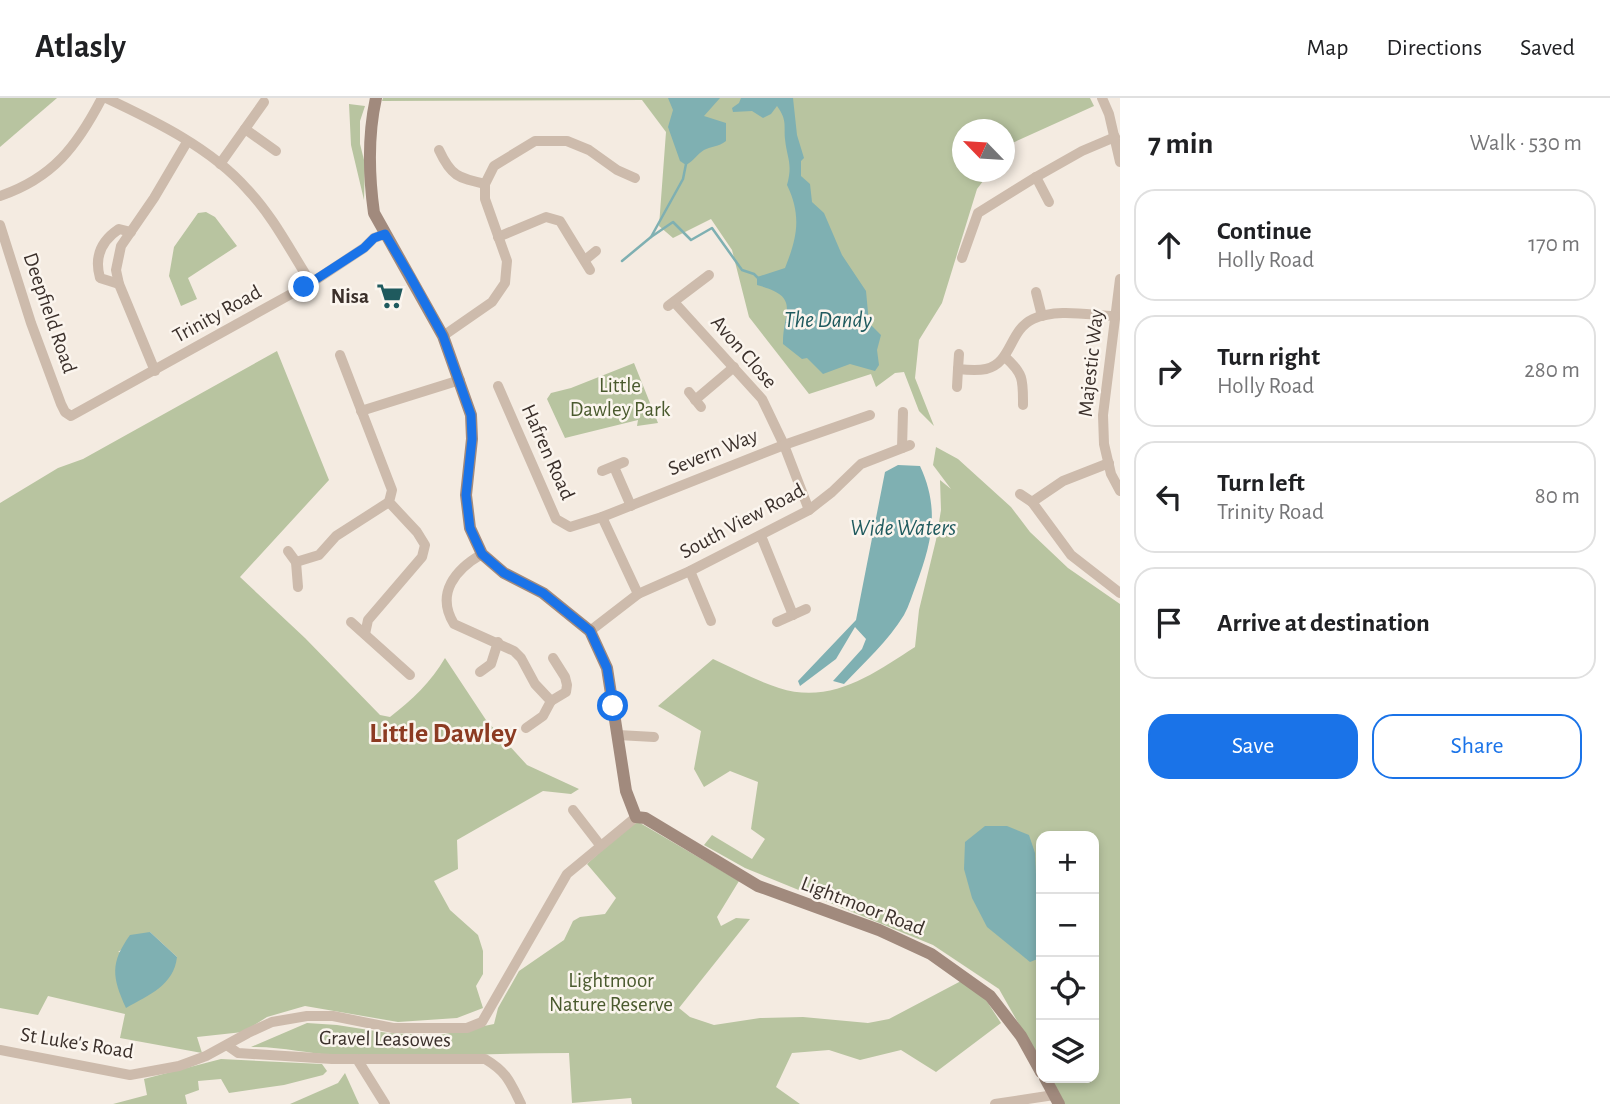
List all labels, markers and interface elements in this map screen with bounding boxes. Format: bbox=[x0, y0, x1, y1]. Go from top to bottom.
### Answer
text: Atlasly bbox=[35, 31, 126, 64]
text: Map bbox=[1306, 36, 1348, 60]
text: Directions bbox=[1386, 36, 1482, 60]
text: Saved bbox=[1520, 36, 1575, 60]
north arrow bbox=[952, 119, 1015, 182]
text: 7 min bbox=[1148, 129, 1213, 159]
text: Walk · 530 m bbox=[1470, 132, 1582, 155]
text: Continue bbox=[1217, 218, 1312, 244]
icon: ahead bbox=[1150, 226, 1188, 264]
text: 170 m bbox=[1528, 233, 1580, 256]
text: Holly Road bbox=[1217, 249, 1314, 272]
street label: Deepfield Road bbox=[20, 250, 80, 376]
route end bbox=[288, 271, 319, 302]
street label: Trinity Road bbox=[169, 281, 265, 347]
supermarket icon: Nisa bbox=[375, 281, 405, 311]
place label: Nisa bbox=[331, 286, 369, 307]
street label: Majestic Way bbox=[1075, 308, 1107, 418]
water label: The Dandy bbox=[784, 309, 873, 332]
street label: Avon Close bbox=[707, 312, 781, 392]
text: Turn right bbox=[1217, 344, 1320, 370]
icon: right bbox=[1150, 352, 1188, 390]
text: 280 m bbox=[1524, 359, 1580, 382]
park label: Little Dawley Park bbox=[570, 375, 671, 420]
text: Holly Road bbox=[1217, 375, 1314, 398]
street label: Hafren Road bbox=[518, 401, 578, 503]
street label: Severn Way bbox=[665, 425, 761, 479]
text: Turn left bbox=[1217, 470, 1305, 496]
icon: left bbox=[1150, 478, 1188, 516]
street label: South View Road bbox=[676, 479, 808, 563]
text: 80 m bbox=[1535, 485, 1580, 508]
text: Trinity Road bbox=[1217, 501, 1324, 524]
water label: Wide Waters bbox=[850, 517, 956, 540]
icon: arrive bbox=[1150, 604, 1188, 642]
text: Arrive at destination bbox=[1217, 610, 1430, 636]
route start bbox=[597, 690, 628, 721]
button: Save bbox=[1148, 714, 1358, 779]
button: Share bbox=[1372, 714, 1582, 779]
district label: Little Dawley bbox=[369, 720, 517, 748]
map controls bbox=[1036, 831, 1099, 1083]
button: + bbox=[1036, 831, 1099, 894]
street label: Lightmoor Road bbox=[798, 873, 928, 939]
button: − bbox=[1036, 894, 1099, 957]
button: locate bbox=[1036, 957, 1099, 1020]
park label: Lightmoor Nature Reserve bbox=[549, 970, 673, 1015]
button: layers bbox=[1036, 1020, 1099, 1083]
street label: St Luke's Road bbox=[19, 1024, 135, 1062]
street label: Gravel Leasowes bbox=[319, 1027, 451, 1051]

